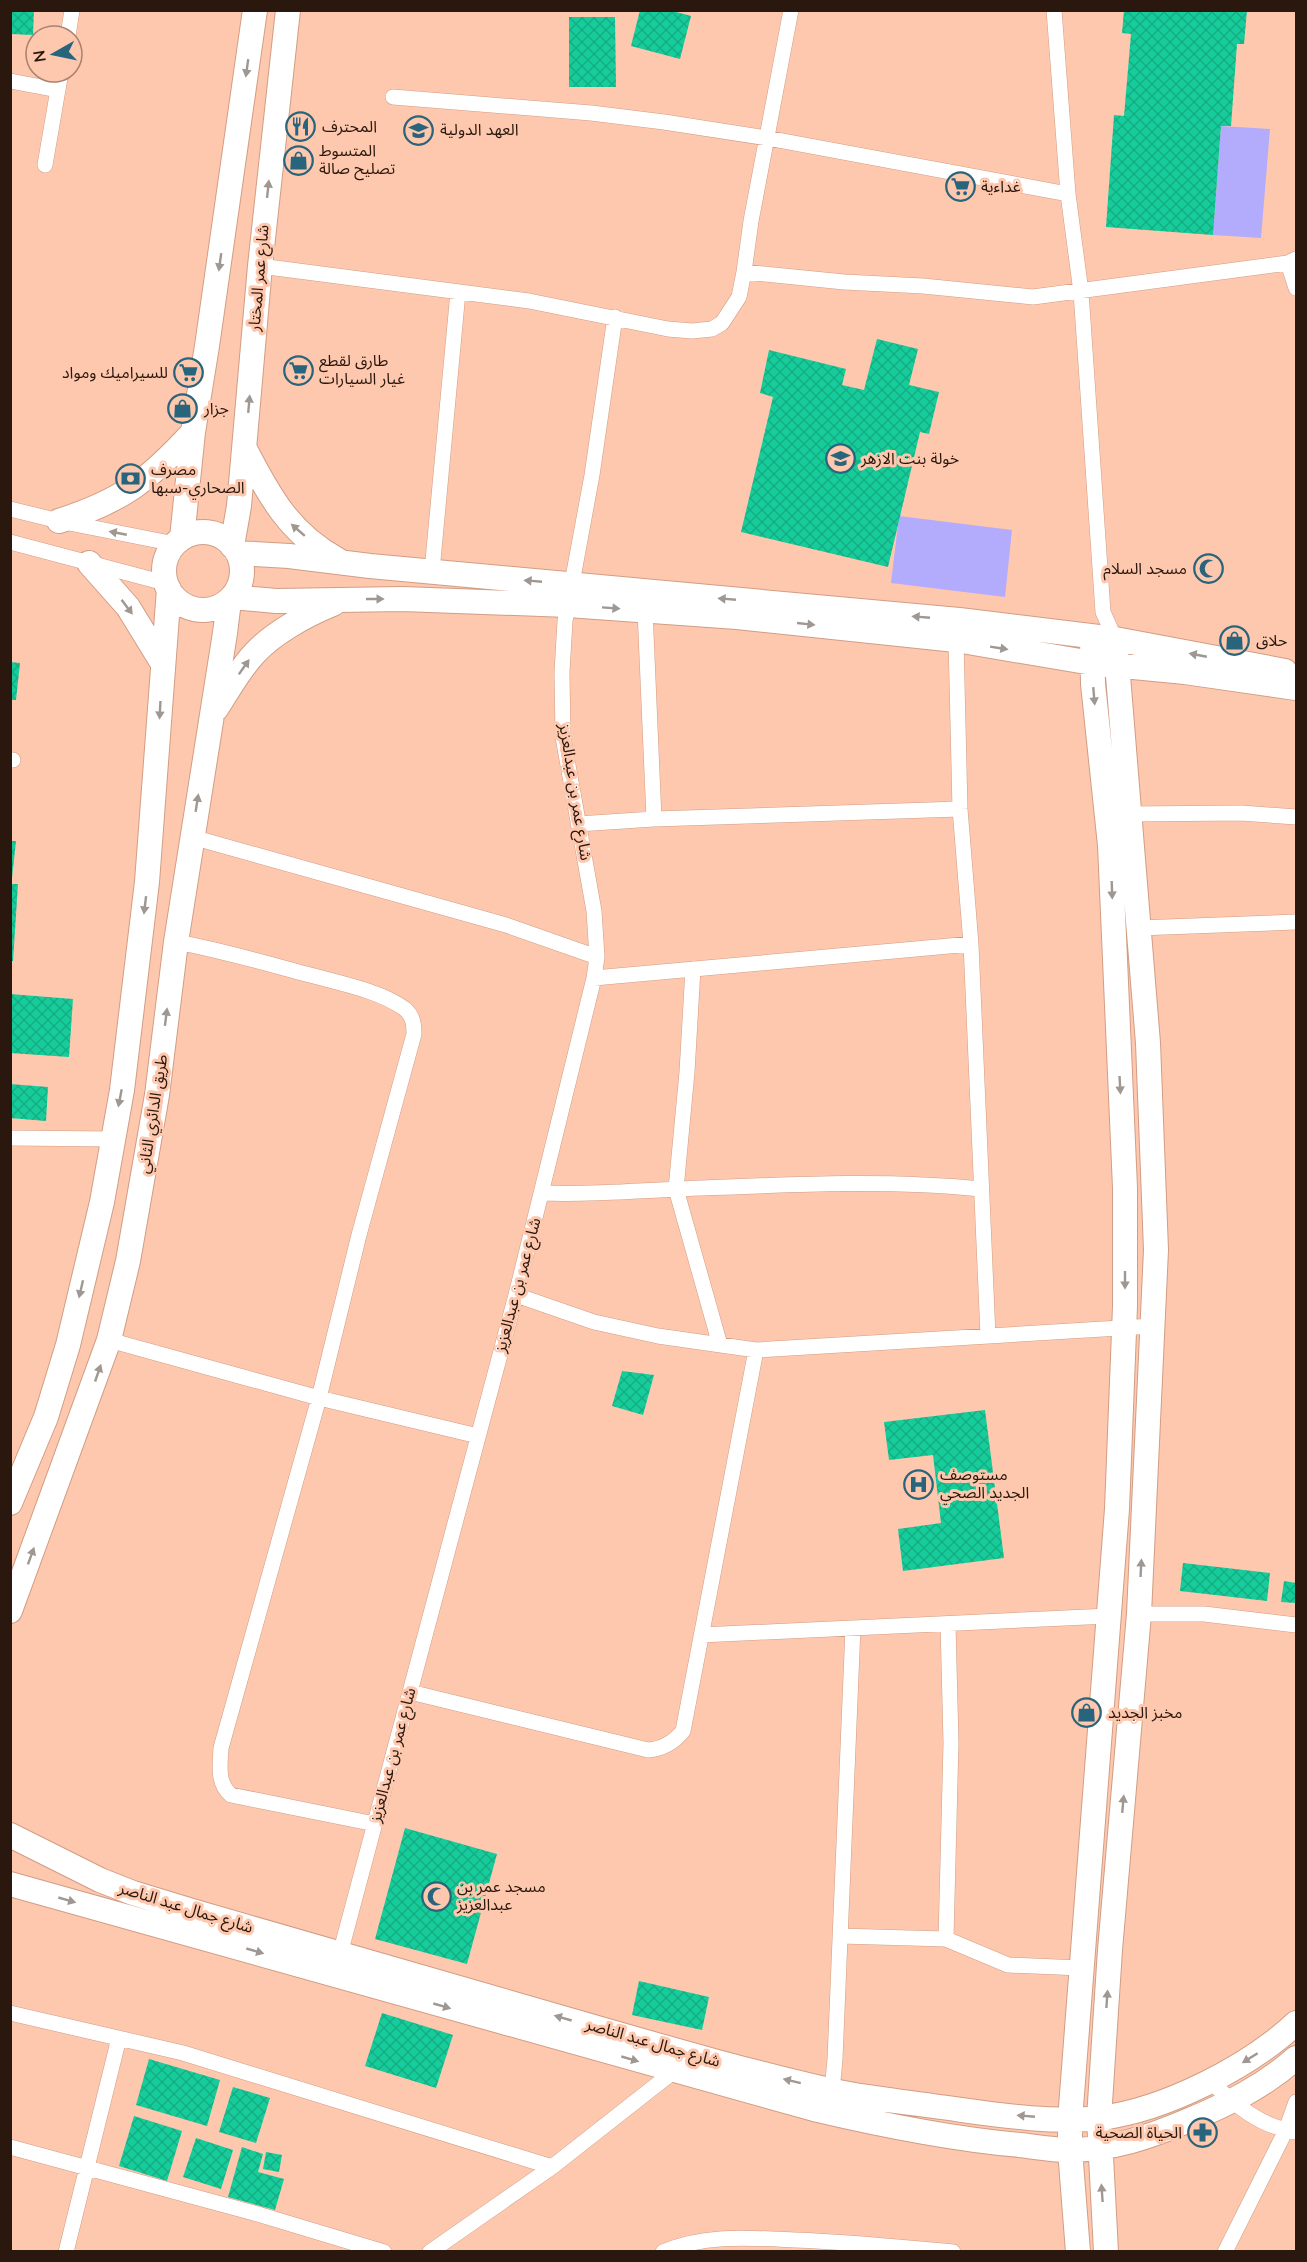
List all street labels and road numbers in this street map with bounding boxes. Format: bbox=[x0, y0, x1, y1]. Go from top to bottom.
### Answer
street label: شارع عمر المختار bbox=[243, 224, 276, 333]
street label: شارع عمر بن عبدالعزيز bbox=[552, 721, 597, 862]
street label: طريق الدائري الثاني bbox=[133, 1053, 174, 1175]
street label: شارع عمر بن عبدالعزيز bbox=[489, 1215, 548, 1356]
street label: شارع عمر بن عبدالعزيز bbox=[364, 1685, 423, 1826]
street label: شارع جمال عبد الناصر bbox=[115, 1877, 256, 1940]
street label: شارع جمال عبد الناصر bbox=[582, 2013, 723, 2074]

